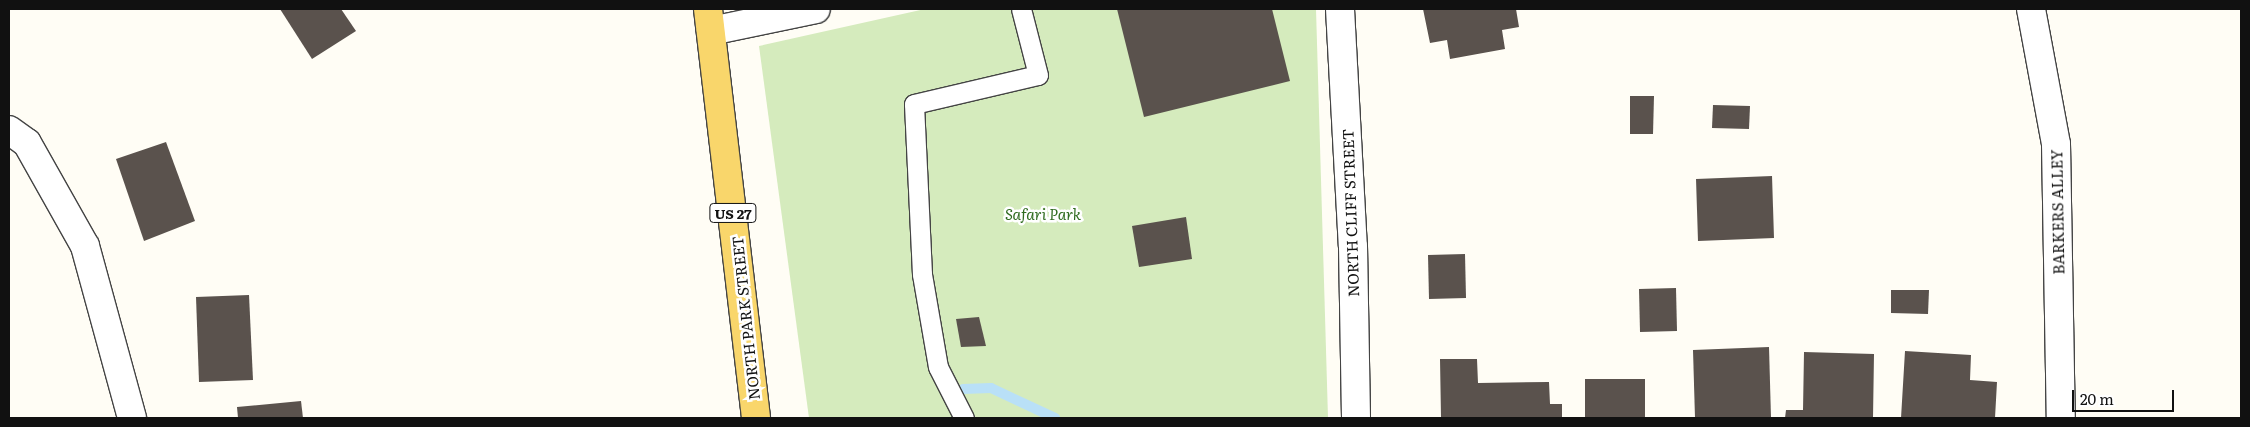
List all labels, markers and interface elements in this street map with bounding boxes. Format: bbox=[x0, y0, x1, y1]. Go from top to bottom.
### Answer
street label: NORTH CLIFF STREET bbox=[1338, 129, 1362, 297]
street label: BARKERS ALLEY bbox=[2047, 149, 2067, 275]
road number: US 27 bbox=[709, 202, 757, 224]
park label: Safari Park bbox=[1005, 205, 1081, 223]
street label: NORTH PARK STREET bbox=[727, 235, 763, 401]
scale bar bbox=[2075, 380, 2178, 412]
text: 20 m bbox=[2080, 387, 2114, 410]

